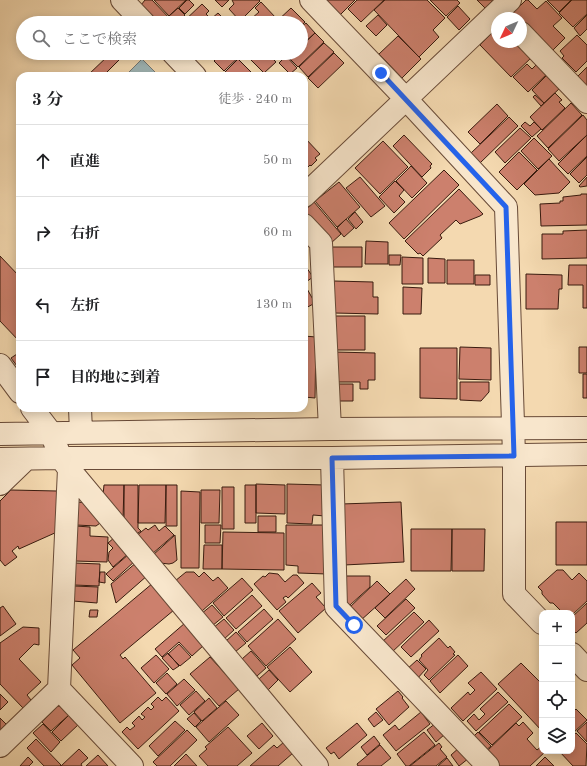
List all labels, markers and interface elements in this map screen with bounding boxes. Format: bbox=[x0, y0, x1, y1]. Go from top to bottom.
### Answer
north arrow bbox=[491, 12, 527, 48]
search box bbox=[16, 16, 308, 60]
icon: search bbox=[30, 27, 52, 49]
text: ここで検索 bbox=[62, 33, 137, 48]
route end bbox=[372, 64, 390, 82]
text: 3 分 bbox=[32, 92, 64, 109]
text: 徒歩 · 240 m bbox=[218, 93, 292, 106]
icon: ahead bbox=[32, 150, 54, 172]
text: 50 m bbox=[263, 154, 292, 167]
text: 直進 bbox=[70, 155, 100, 170]
icon: right bbox=[32, 222, 54, 244]
text: 60 m bbox=[263, 226, 292, 239]
text: 右折 bbox=[70, 227, 100, 242]
icon: left bbox=[32, 294, 54, 316]
text: 130 m bbox=[255, 298, 292, 311]
text: 左折 bbox=[70, 299, 100, 314]
icon: arrive bbox=[32, 366, 54, 388]
text: 目的地に到着 bbox=[70, 371, 160, 386]
map controls bbox=[539, 610, 575, 754]
button: + bbox=[539, 610, 575, 646]
route start bbox=[345, 616, 363, 634]
button: − bbox=[539, 646, 575, 682]
button: locate bbox=[539, 682, 575, 718]
button: layers bbox=[539, 718, 575, 754]

